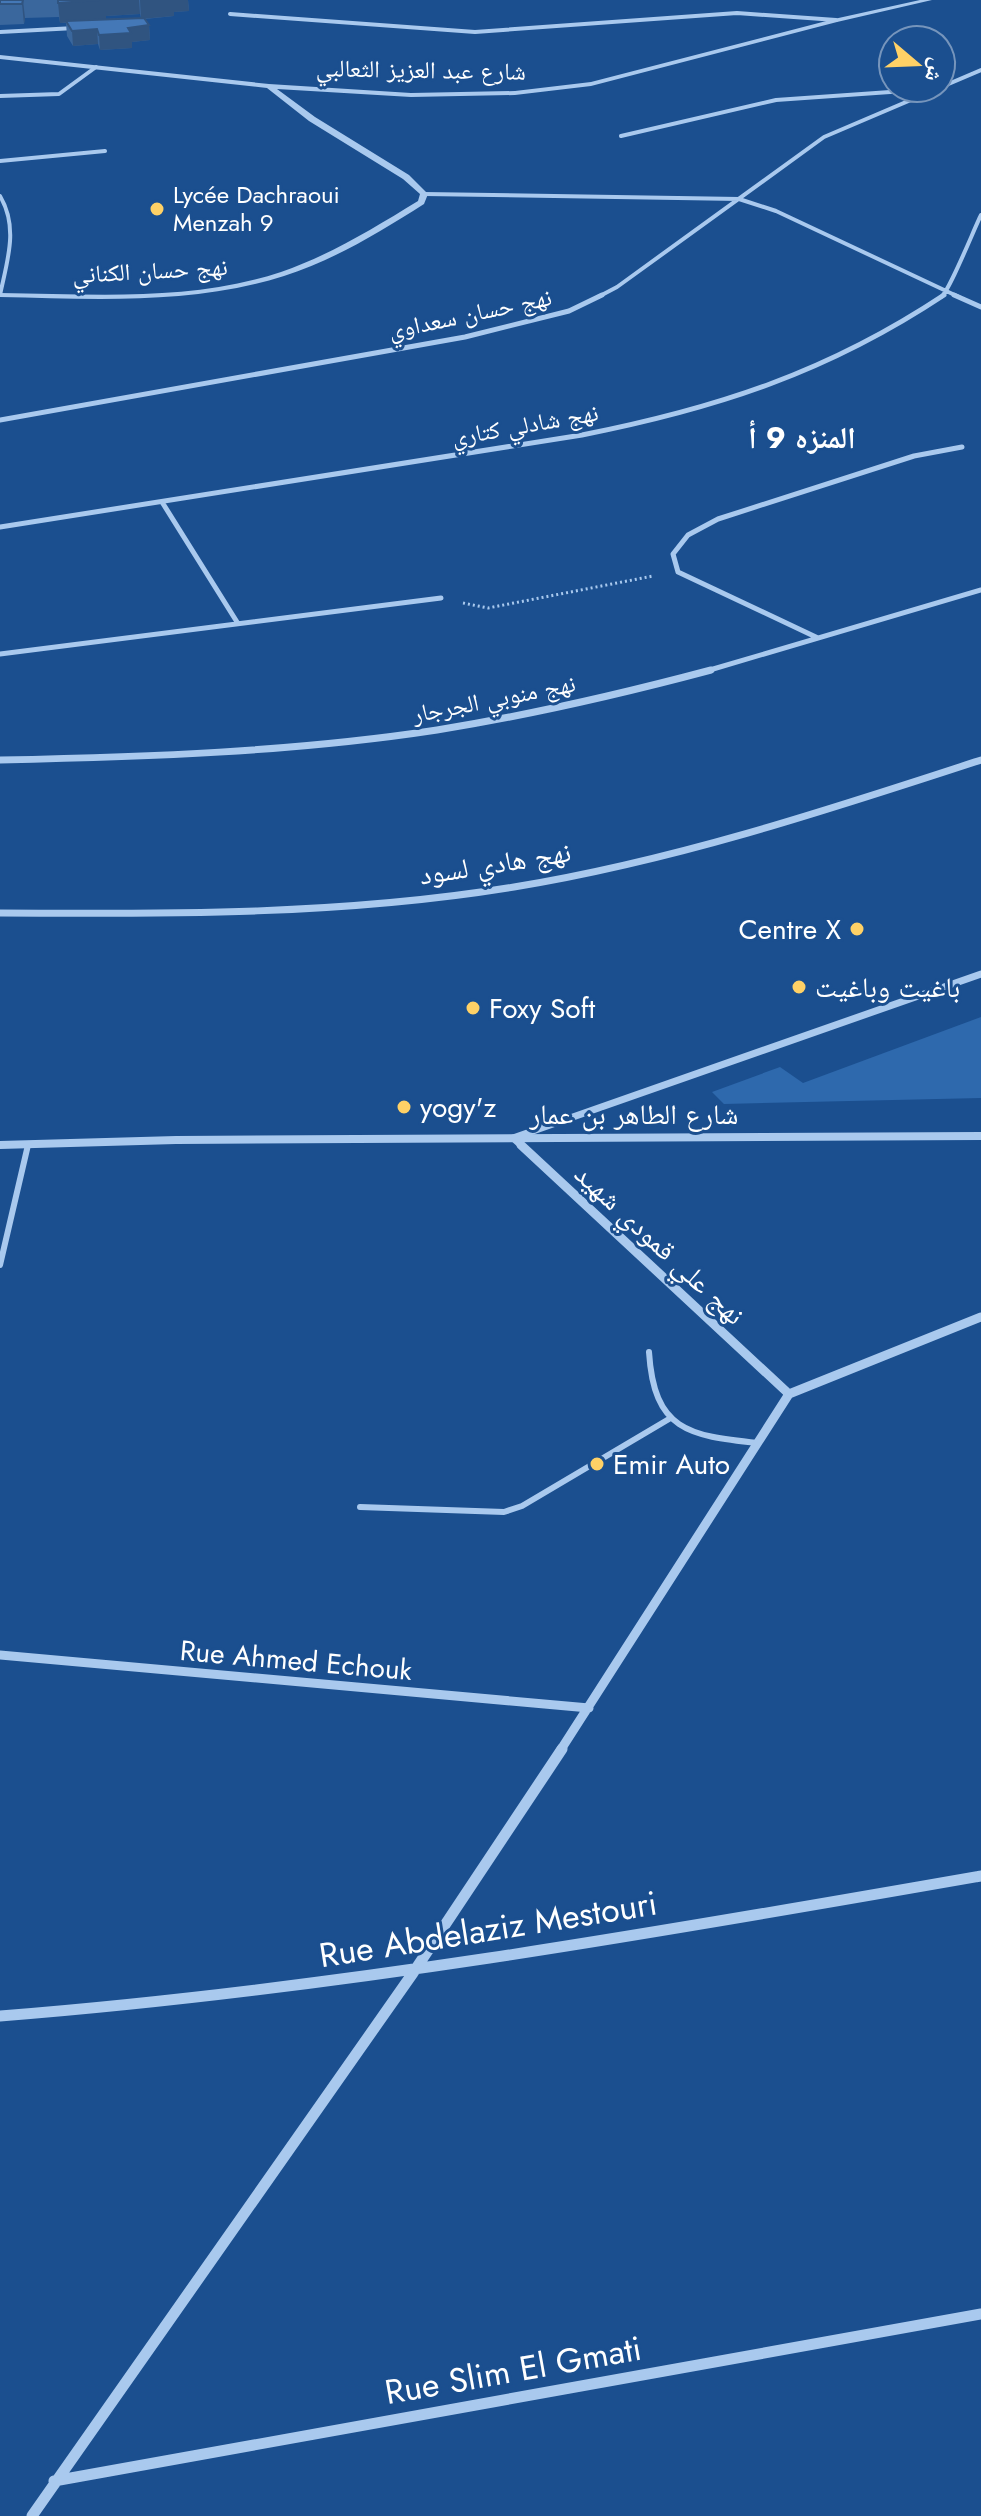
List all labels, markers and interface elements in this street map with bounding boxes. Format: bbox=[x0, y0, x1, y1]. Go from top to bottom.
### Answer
north arrow bbox=[877, 24, 957, 104]
street label: شارع عبد العزيز الثعالبي bbox=[316, 50, 526, 91]
text: ش bbox=[917, 54, 955, 87]
place label: Lycée Dachraoui Menzah 9 bbox=[173, 177, 340, 240]
marker: Lycée Dachraoui Menzah 9 bbox=[148, 200, 166, 218]
street label: نهج حسان الكناني bbox=[71, 249, 229, 294]
street label: نهج حسان سعداوي bbox=[385, 279, 555, 350]
street label: نهج شادلي كتاري bbox=[449, 394, 601, 457]
district label: المنزه 9 أ bbox=[748, 416, 856, 459]
street label: نهج منوبي الجرجار bbox=[408, 666, 579, 734]
street label: نهج هادي لسود bbox=[416, 831, 574, 898]
place label: Centre X bbox=[738, 909, 841, 950]
marker: Centre X bbox=[848, 920, 866, 938]
place label: باغيت وباغيت bbox=[815, 967, 960, 1008]
marker: باغيت وباغيت bbox=[790, 978, 808, 996]
place label: Foxy Soft bbox=[489, 988, 596, 1029]
marker: Foxy Soft bbox=[464, 999, 482, 1017]
place label: yogy'z bbox=[420, 1087, 496, 1128]
street label: شارع الطاهر بن عمار bbox=[529, 1094, 738, 1135]
marker: yogy'z bbox=[395, 1098, 413, 1116]
street label: نهج علي قمودي شهيد bbox=[564, 1154, 754, 1336]
place label: Emir Auto bbox=[613, 1444, 730, 1485]
marker: Emir Auto bbox=[588, 1455, 606, 1473]
street label: Rue Ahmed Echouk bbox=[178, 1630, 414, 1691]
street label: Rue Abdelaziz Mestouri bbox=[316, 1879, 661, 1980]
street label: Rue Slim El Gmati bbox=[381, 2324, 645, 2417]

